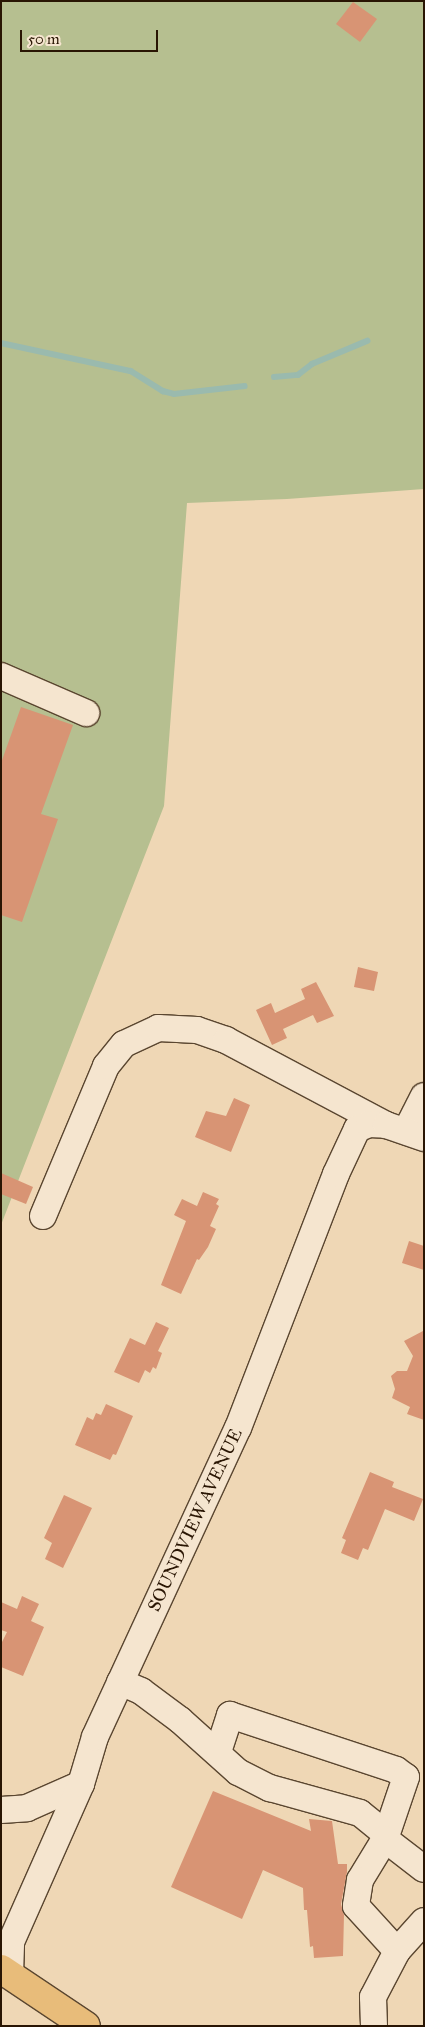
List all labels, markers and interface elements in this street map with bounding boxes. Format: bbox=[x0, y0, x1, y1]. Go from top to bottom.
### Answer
scale bar bbox=[22, 20, 160, 52]
text: 50 m bbox=[28, 30, 60, 48]
street label: SOUNDVIEW AVENUE bbox=[143, 1425, 247, 1615]

